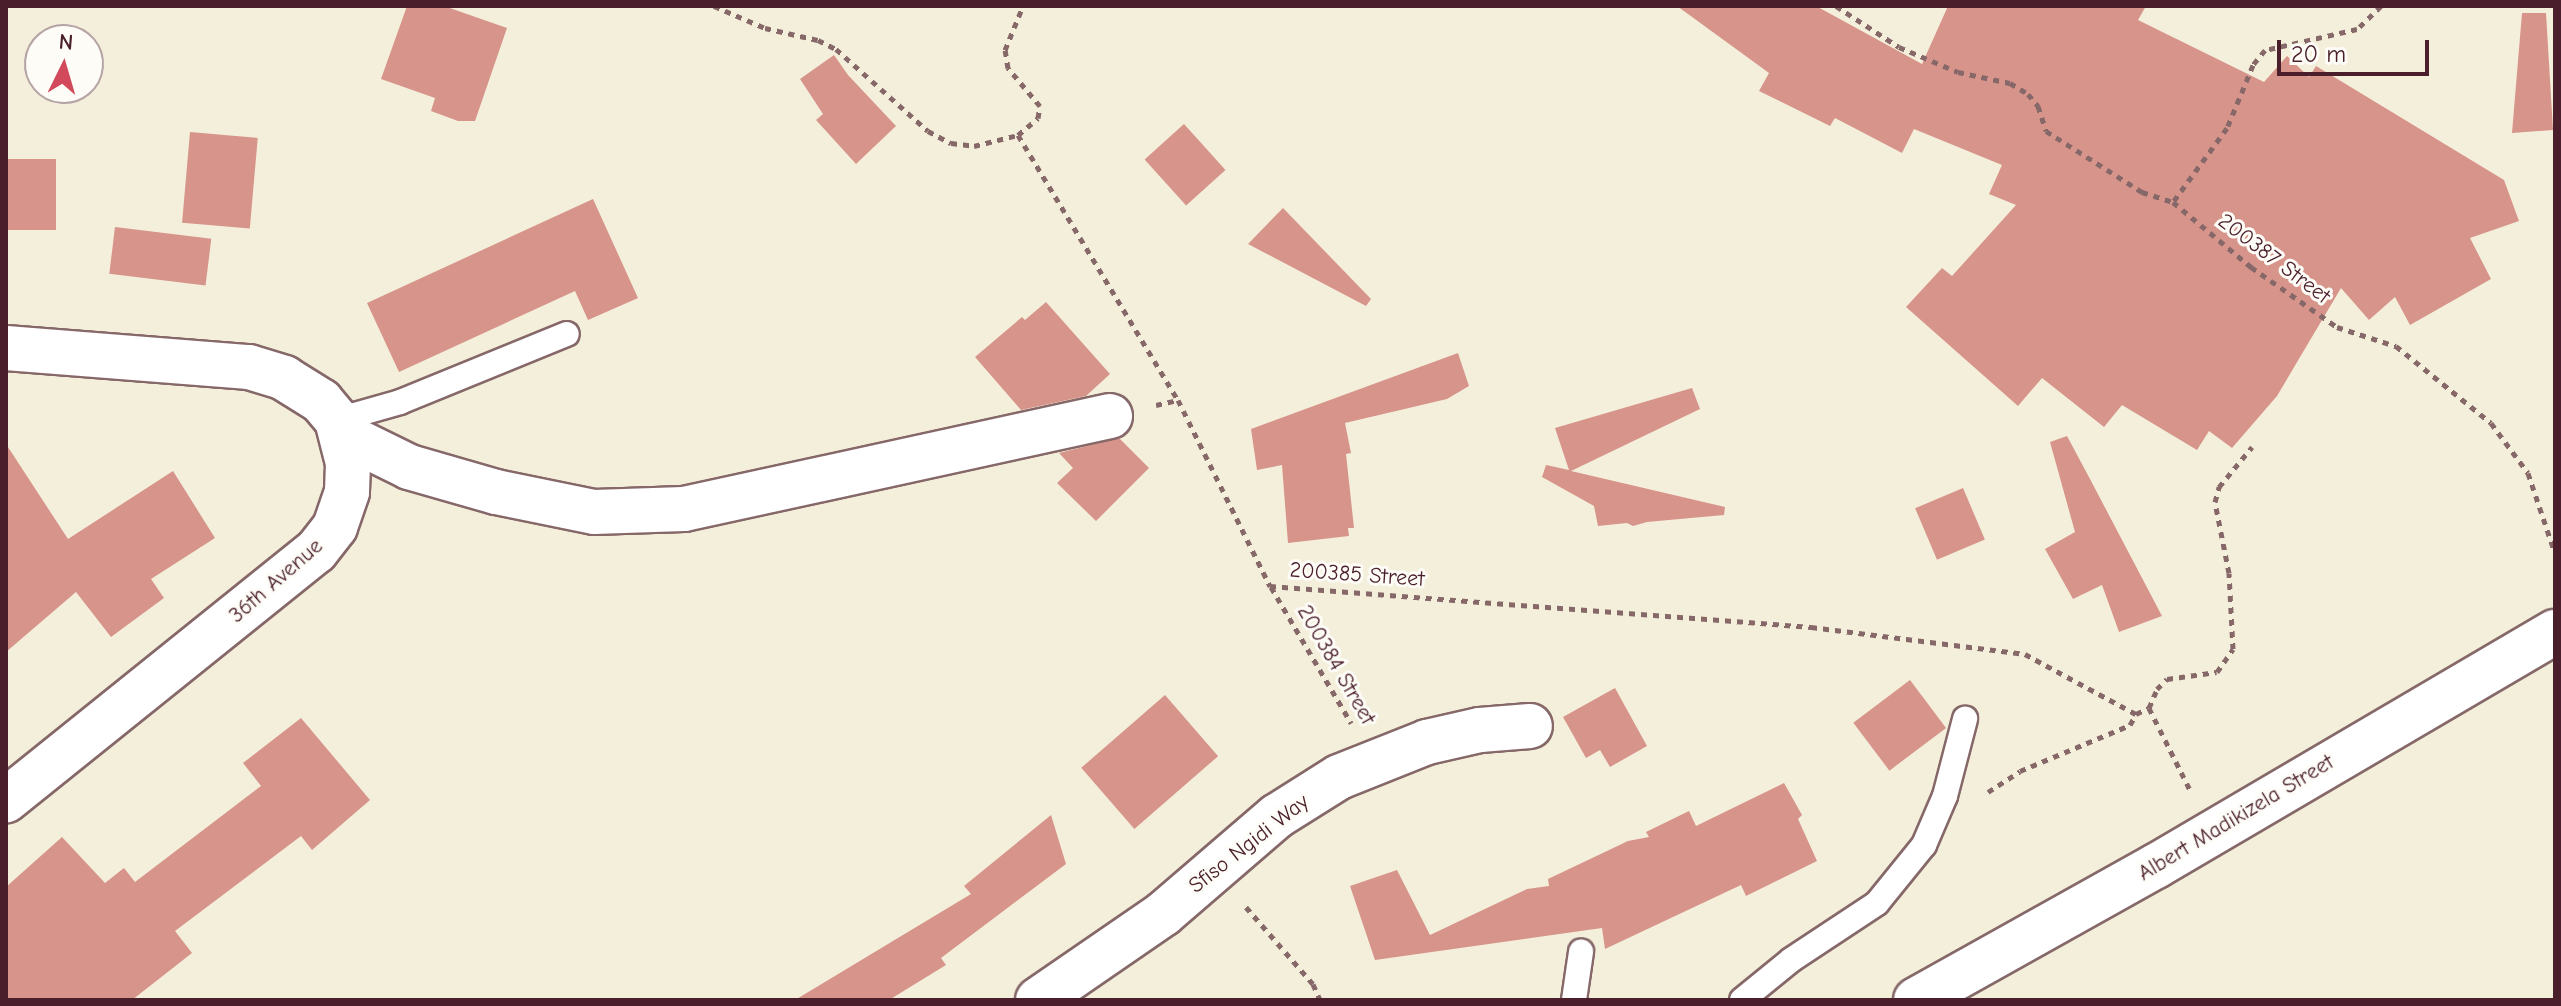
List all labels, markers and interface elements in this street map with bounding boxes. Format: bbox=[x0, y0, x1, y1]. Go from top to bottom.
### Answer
north arrow bbox=[24, 24, 104, 104]
scale bar bbox=[2281, 24, 2433, 74]
text: N bbox=[58, 29, 74, 56]
text: 20 m bbox=[2291, 40, 2346, 68]
street label: 200387 Street bbox=[2213, 208, 2335, 310]
street label: 36th Avenue bbox=[224, 533, 328, 629]
street label: 200385 Street bbox=[1289, 557, 1425, 593]
street label: 200384 Street bbox=[1291, 600, 1381, 730]
street label: Albert Madikizela Street bbox=[2133, 749, 2339, 887]
street label: Sfiso Ngidi Way bbox=[1184, 789, 1314, 899]

